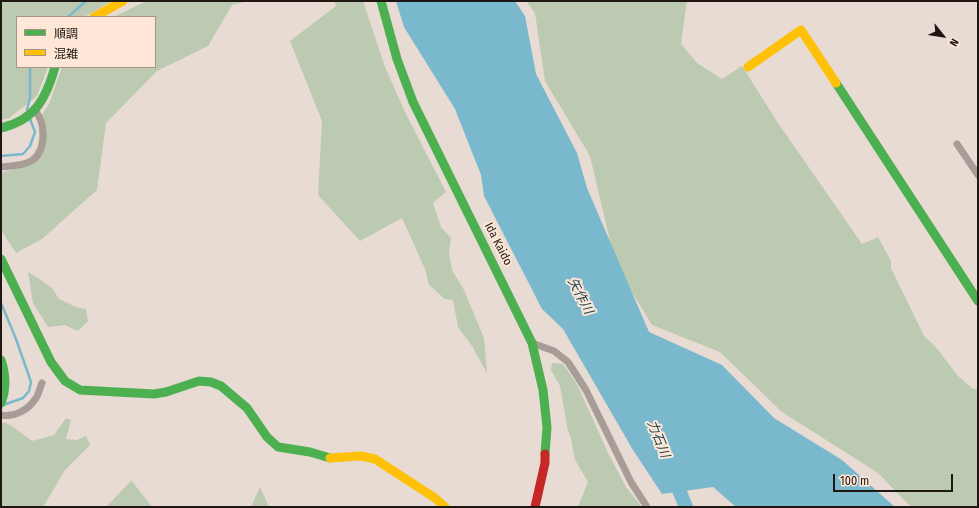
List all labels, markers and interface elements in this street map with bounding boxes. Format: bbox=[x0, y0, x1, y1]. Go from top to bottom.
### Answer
legend bbox=[16, 16, 156, 68]
north arrow bbox=[923, 16, 963, 56]
text: 順調 bbox=[54, 27, 78, 41]
text: N bbox=[947, 36, 961, 48]
text: 混雑 bbox=[54, 47, 78, 61]
street label: Ida Kaido bbox=[481, 220, 515, 268]
water label: 矢作川 bbox=[564, 275, 596, 317]
water label: 力石川 bbox=[643, 418, 673, 460]
scale bar bbox=[835, 466, 955, 492]
text: 100 m bbox=[840, 474, 869, 488]

